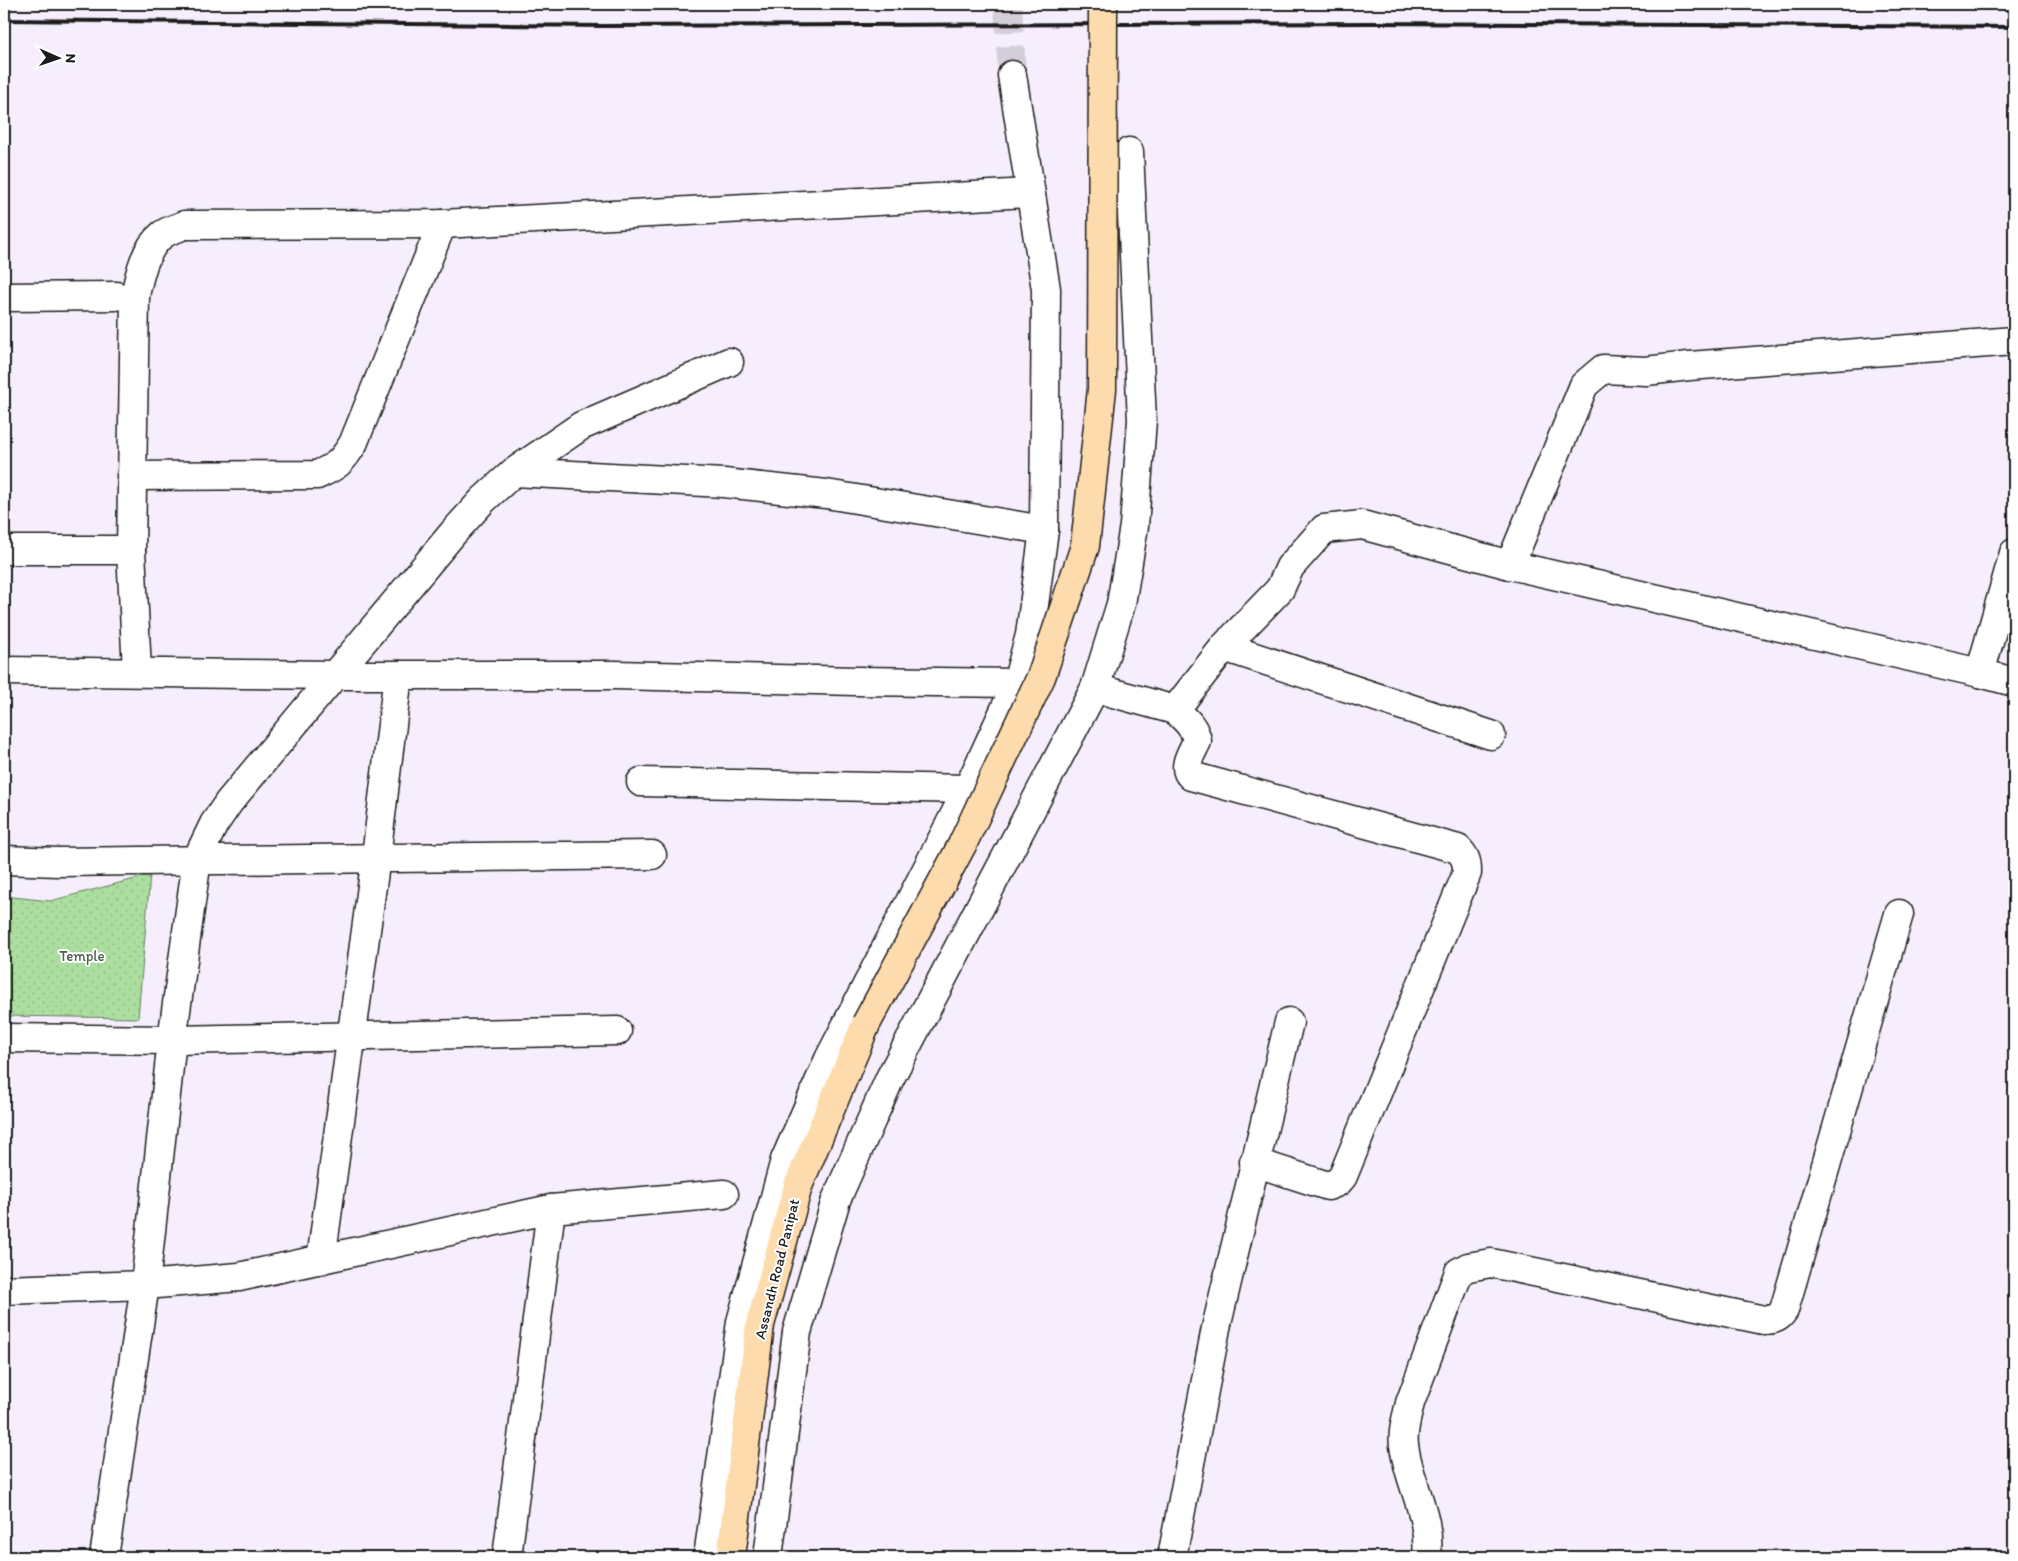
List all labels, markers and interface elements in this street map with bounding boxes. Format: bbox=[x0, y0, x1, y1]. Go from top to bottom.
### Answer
north arrow bbox=[32, 32, 82, 82]
text: N bbox=[62, 53, 79, 63]
park label: Temple bbox=[59, 947, 105, 965]
street label: Assandh Road Panipat bbox=[751, 1197, 803, 1341]

